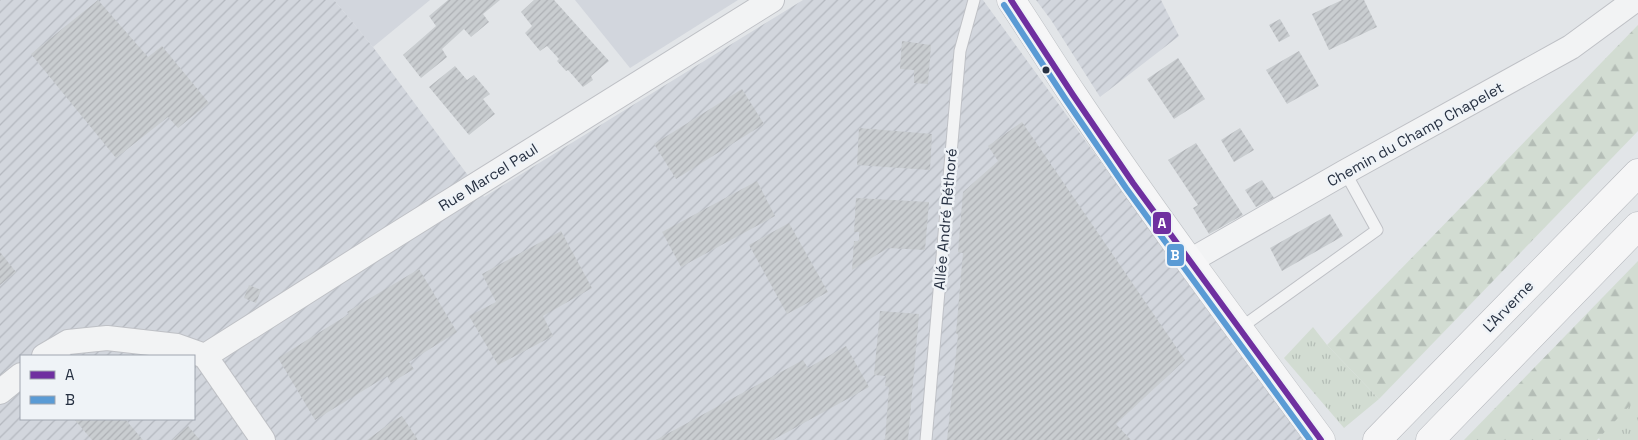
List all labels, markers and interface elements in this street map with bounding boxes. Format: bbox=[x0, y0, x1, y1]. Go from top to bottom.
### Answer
unlabelled marker bbox=[1041, 65, 1051, 75]
street label: Chemin du Champ Chapelet bbox=[1323, 77, 1507, 191]
street label: Rue Marcel Paul bbox=[435, 139, 541, 215]
street label: Allée André Réthoré bbox=[929, 147, 961, 291]
line badge: A bbox=[1152, 211, 1172, 235]
text: A bbox=[1158, 214, 1167, 232]
line badge: B bbox=[1166, 243, 1185, 267]
text: B bbox=[1170, 246, 1180, 264]
street label: L'Arverne bbox=[1479, 276, 1537, 336]
legend bbox=[20, 355, 195, 420]
text: A bbox=[65, 365, 75, 384]
text: B bbox=[65, 390, 75, 409]

